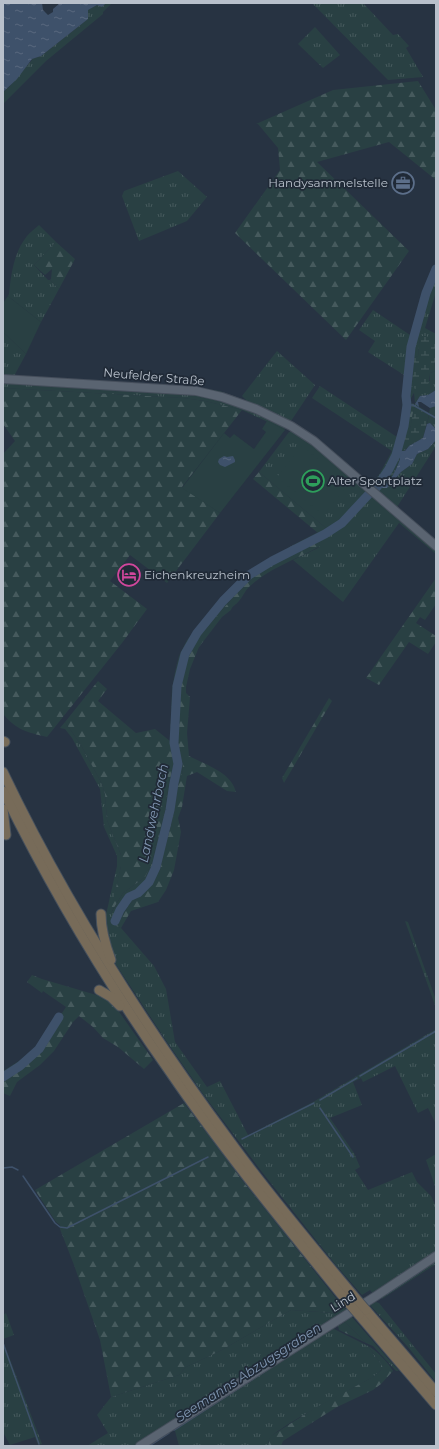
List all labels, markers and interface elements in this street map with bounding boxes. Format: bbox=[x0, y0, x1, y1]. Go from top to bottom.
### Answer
office icon: Handysammelstelle bbox=[390, 170, 416, 196]
place label: Handysammelstelle bbox=[268, 175, 388, 190]
street label: Neufelder Straße bbox=[103, 365, 205, 388]
sports icon: Alter Sportplatz bbox=[300, 468, 326, 494]
place label: Alter Sportplatz bbox=[328, 473, 422, 488]
hotel icon: Eichenkreuzheim bbox=[116, 562, 142, 588]
place label: Eichenkreuzheim bbox=[144, 567, 250, 582]
water label: Landwehrbach bbox=[135, 762, 171, 864]
street label: Lind bbox=[328, 1288, 358, 1315]
water label: Seemanns Abzugsgraben bbox=[172, 1319, 324, 1425]

